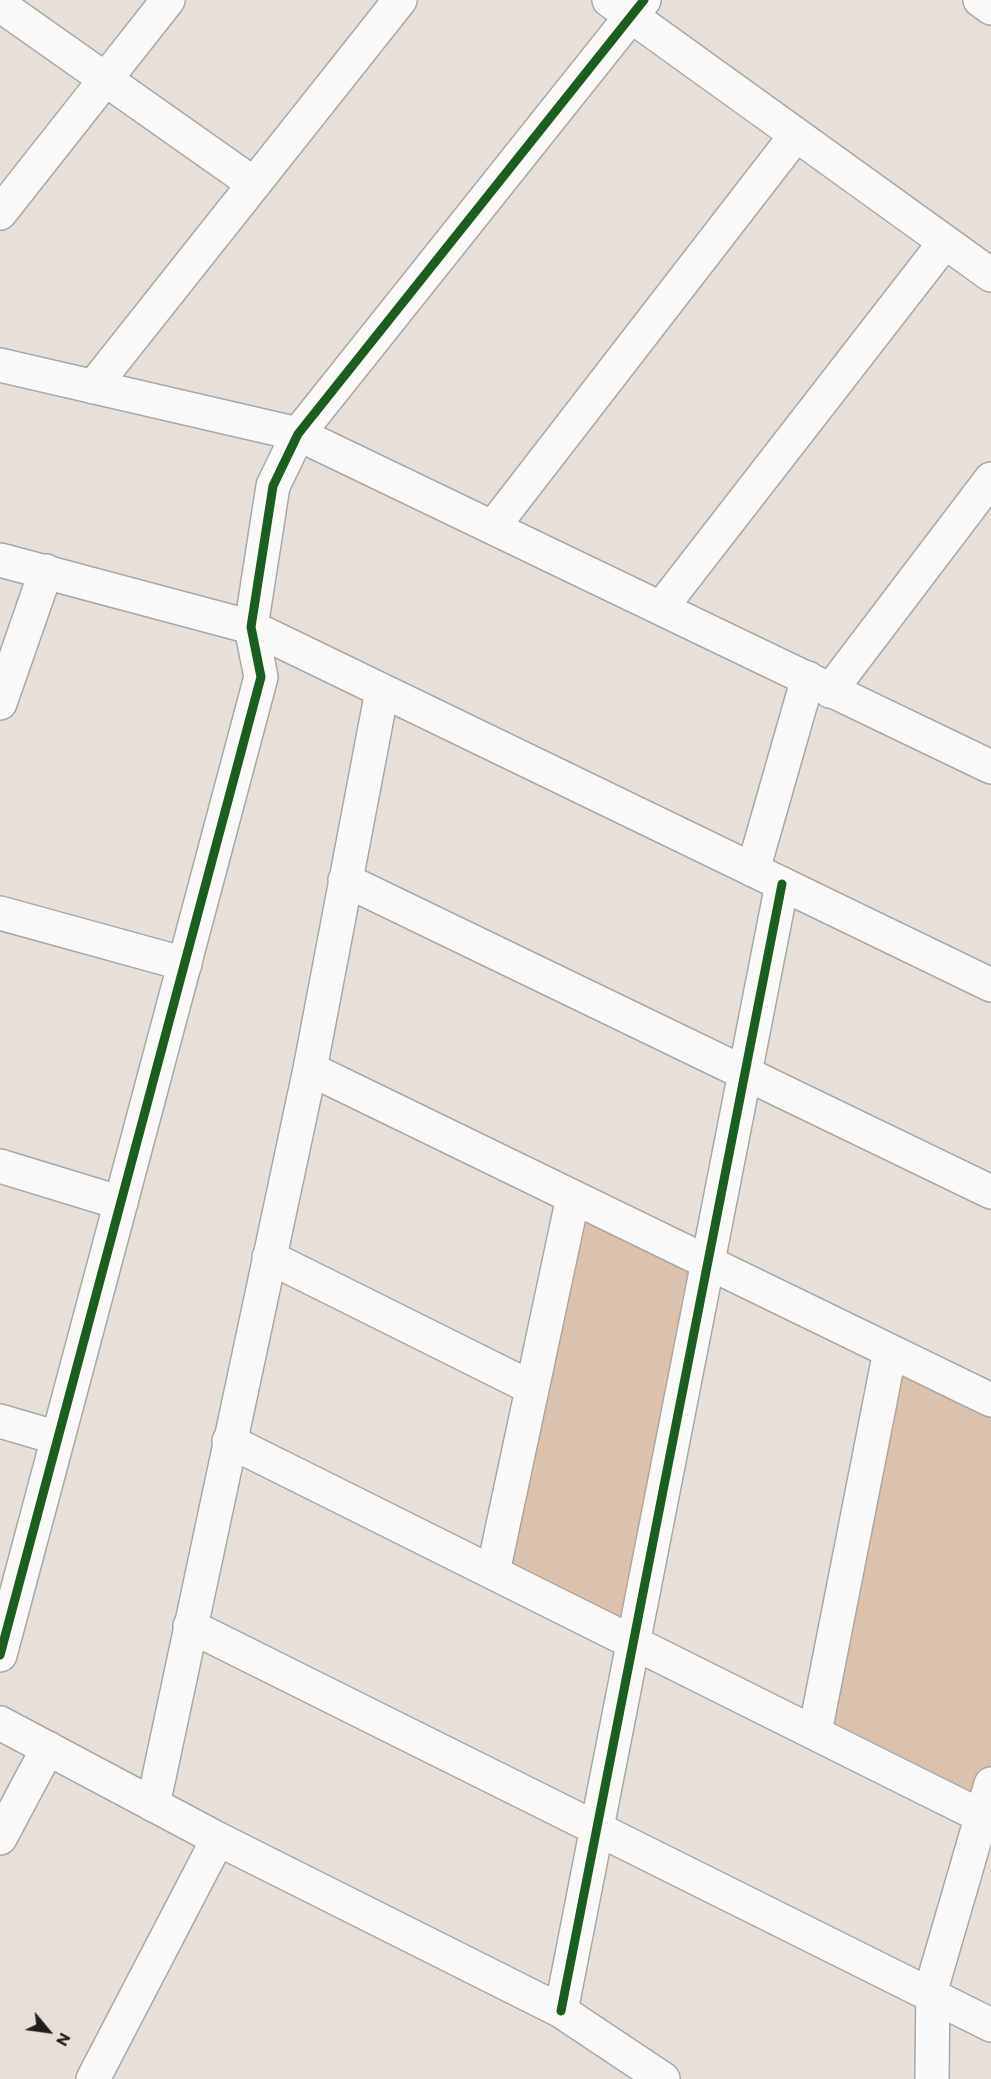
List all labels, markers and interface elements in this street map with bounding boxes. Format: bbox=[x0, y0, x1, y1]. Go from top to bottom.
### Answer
north arrow bbox=[18, 2001, 78, 2061]
text: N bbox=[53, 2030, 75, 2050]

